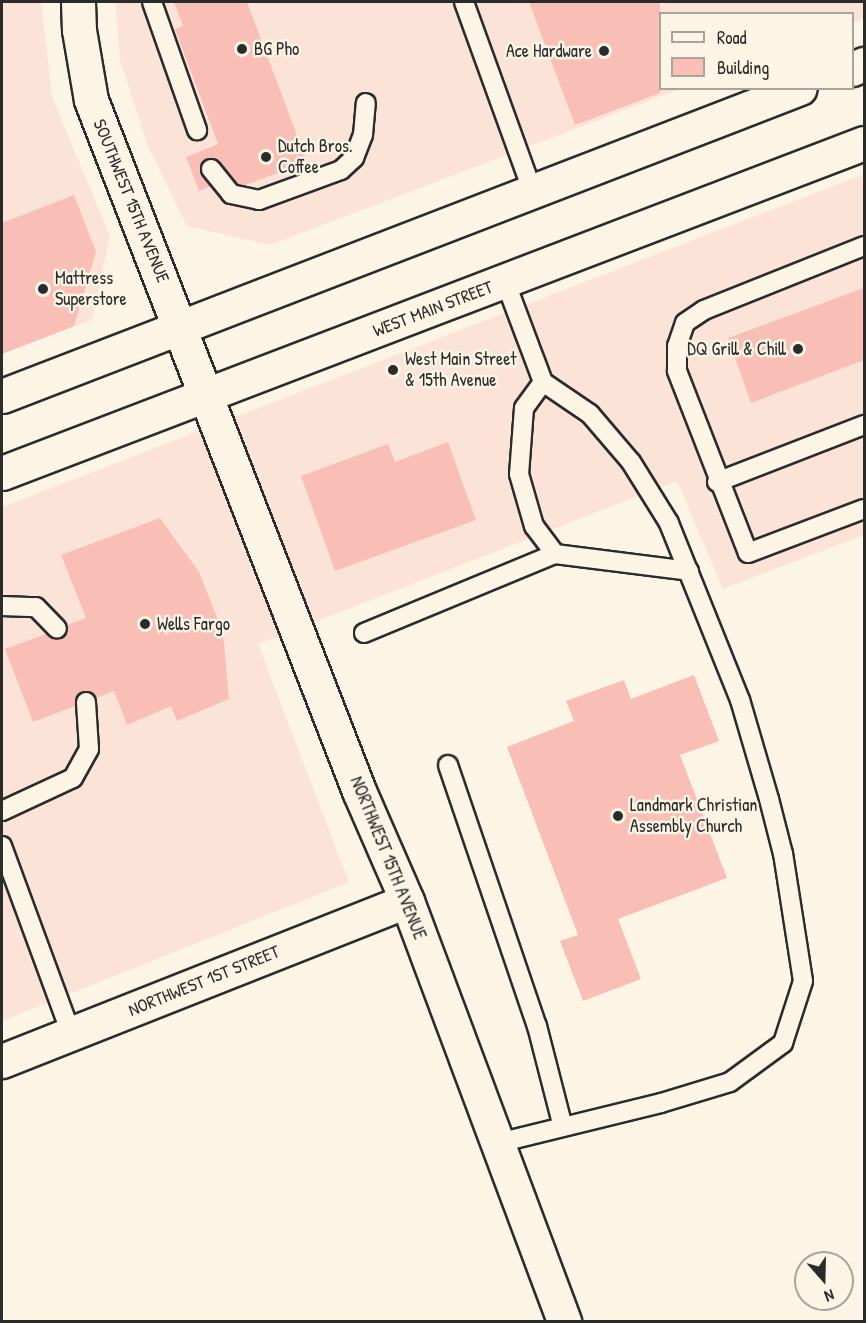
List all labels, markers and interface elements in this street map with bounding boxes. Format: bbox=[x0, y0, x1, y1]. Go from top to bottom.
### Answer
legend bbox=[659, 12, 854, 90]
text: Road bbox=[717, 25, 747, 50]
place label: BG Pho bbox=[254, 38, 299, 60]
place label: Ace Hardware bbox=[506, 40, 592, 62]
marker: BG Pho bbox=[235, 42, 249, 56]
marker: Ace Hardware bbox=[597, 44, 611, 58]
text: Building bbox=[717, 55, 769, 80]
street label: SOUTHWEST 15TH AVENUE bbox=[88, 116, 174, 286]
place label: Dutch Bros. Coffee bbox=[278, 136, 353, 178]
marker: Dutch Bros. Coffee bbox=[259, 150, 273, 164]
place label: Mattress Superstore bbox=[55, 268, 127, 310]
street label: WEST MAIN STREET bbox=[370, 276, 496, 342]
marker: Mattress Superstore bbox=[36, 282, 50, 296]
place label: DQ Grill & Chill bbox=[687, 338, 786, 360]
marker: DQ Grill & Chill bbox=[791, 342, 805, 356]
place label: West Main Street & 15th Avenue bbox=[405, 349, 516, 392]
marker: West Main Street & 15th Avenue bbox=[386, 363, 400, 377]
place label: Wells Fargo bbox=[157, 613, 230, 635]
marker: Wells Fargo bbox=[138, 617, 152, 631]
street label: NORTHWEST 15TH AVENUE bbox=[345, 773, 431, 943]
place label: Landmark Christian Assembly Church bbox=[630, 795, 757, 838]
marker: Landmark Christian Assembly Church bbox=[611, 809, 625, 823]
street label: NORTHWEST 1ST STREET bbox=[125, 941, 283, 1021]
north arrow bbox=[794, 1251, 854, 1311]
text: N bbox=[822, 1284, 837, 1308]

